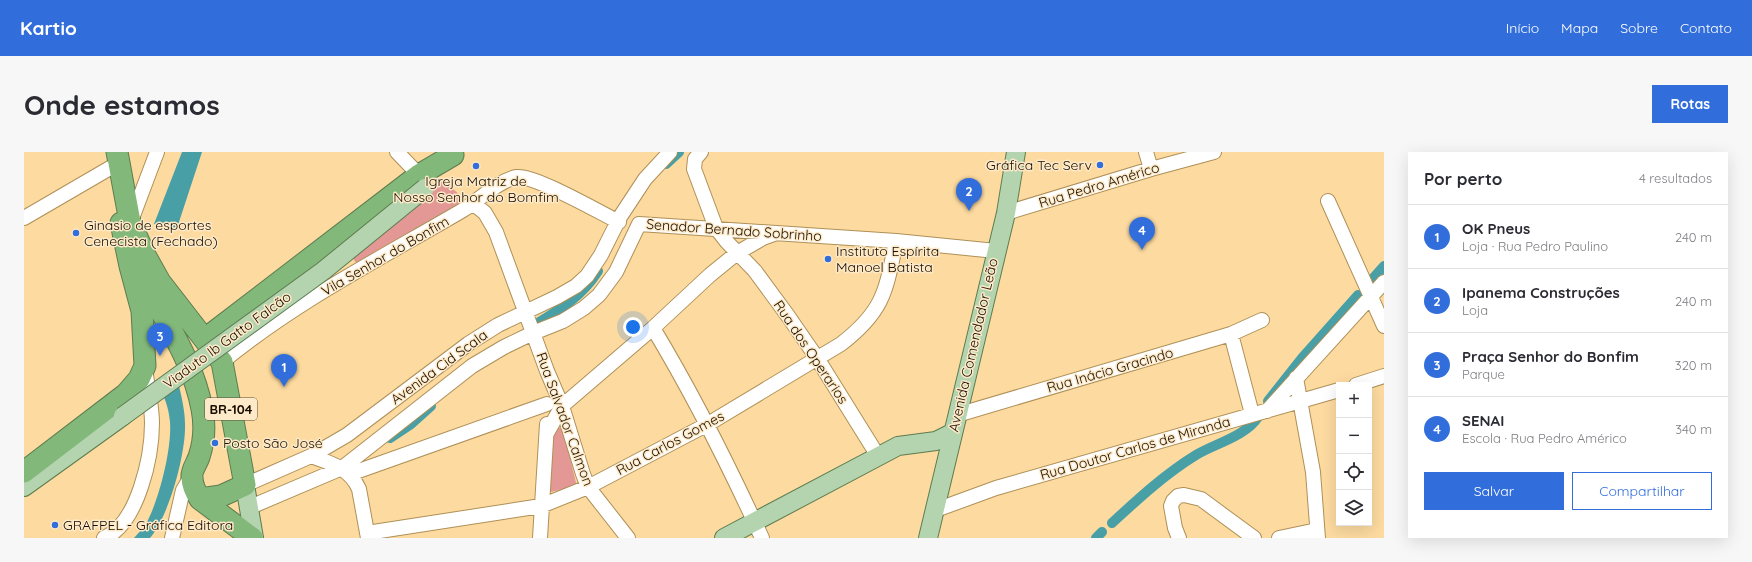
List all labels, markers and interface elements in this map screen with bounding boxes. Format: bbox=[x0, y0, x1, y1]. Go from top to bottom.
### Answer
text: Kartio bbox=[20, 16, 77, 40]
text: Início bbox=[1506, 19, 1539, 37]
text: Mapa bbox=[1561, 19, 1598, 37]
text: Sobre bbox=[1620, 19, 1658, 37]
text: Contato bbox=[1680, 19, 1732, 37]
button: Rotas bbox=[1652, 85, 1728, 123]
text: Onde estamos bbox=[24, 87, 220, 122]
place label: Gráfica Tec Serv bbox=[986, 156, 1092, 174]
street label: Rua Pedro Américo bbox=[1036, 158, 1162, 212]
marker: Gráfica Tec Serv bbox=[1095, 160, 1105, 170]
marker: Igreja Matriz de Nosso Senhor do Bomfim bbox=[471, 161, 481, 171]
text: Por perto bbox=[1424, 168, 1502, 189]
text: 4 resultados bbox=[1639, 170, 1712, 186]
place label: Igreja Matriz de Nosso Senhor do Bomfim bbox=[393, 172, 559, 206]
pin: 2 bbox=[956, 178, 982, 211]
street label: Vila Senhor do Bonfim bbox=[318, 212, 452, 300]
street label: Senador Bernado Sobrinho bbox=[646, 215, 822, 245]
place label: Ginasio de esportes Cenecista (Fechado) bbox=[84, 216, 218, 250]
pin: 4 bbox=[1129, 217, 1155, 250]
text: OK Pneus bbox=[1462, 219, 1530, 238]
marker: Ginasio de esportes Cenecista (Fechado) bbox=[71, 228, 81, 238]
text: 1 bbox=[1434, 229, 1440, 245]
text: 240 m bbox=[1675, 229, 1712, 245]
text: Loja · Rua Pedro Paulino bbox=[1462, 238, 1608, 254]
place label: Instituto Espírita Manoel Batista bbox=[836, 242, 939, 276]
marker: Instituto Espírita Manoel Batista bbox=[823, 254, 833, 264]
street label: Avenida Comendador Leão bbox=[944, 256, 1002, 434]
text: Ipanema Construções bbox=[1462, 283, 1620, 302]
street label: Viaduto Ib Gatto Falcão bbox=[160, 288, 294, 392]
text: 2 bbox=[1433, 293, 1441, 309]
text: 240 m bbox=[1675, 293, 1712, 309]
street label: Rua dos Operarios bbox=[770, 297, 852, 407]
text: Loja bbox=[1462, 302, 1488, 318]
your location bbox=[623, 317, 643, 337]
pin: 3 bbox=[147, 323, 173, 356]
street label: Avenida Cid Scala bbox=[387, 326, 491, 408]
street label: Rua Inácio Gracindo bbox=[1045, 343, 1175, 397]
text: Praça Senhor do Bonfim bbox=[1462, 347, 1639, 366]
street label: Rua Salvador Calmon bbox=[532, 350, 598, 488]
pin: 1 bbox=[271, 354, 297, 387]
text: 3 bbox=[1434, 357, 1440, 373]
text: 320 m bbox=[1675, 357, 1712, 373]
text: Parque bbox=[1462, 366, 1505, 382]
map controls bbox=[1336, 382, 1372, 526]
button: + bbox=[1336, 382, 1372, 418]
road number: BR-104 bbox=[205, 398, 257, 420]
street label: Rua Carlos Gomes bbox=[613, 407, 727, 479]
text: SENAI bbox=[1462, 411, 1504, 430]
street label: Rua Doutor Carlos de Miranda bbox=[1038, 412, 1232, 484]
button: − bbox=[1336, 418, 1372, 454]
text: 4 bbox=[1433, 421, 1441, 437]
text: 340 m bbox=[1675, 421, 1712, 437]
text: Escola · Rua Pedro Américo bbox=[1462, 430, 1627, 446]
place label: Posto São José bbox=[223, 434, 323, 452]
marker: Posto São José bbox=[210, 438, 220, 448]
button: locate bbox=[1336, 454, 1372, 490]
button: Salvar bbox=[1424, 472, 1564, 510]
button: Compartilhar bbox=[1572, 472, 1712, 510]
button: layers bbox=[1336, 490, 1372, 526]
place label: GRAFPEL - Gráfica Editora bbox=[63, 516, 233, 534]
marker: GRAFPEL - Gráfica Editora bbox=[50, 520, 60, 530]

